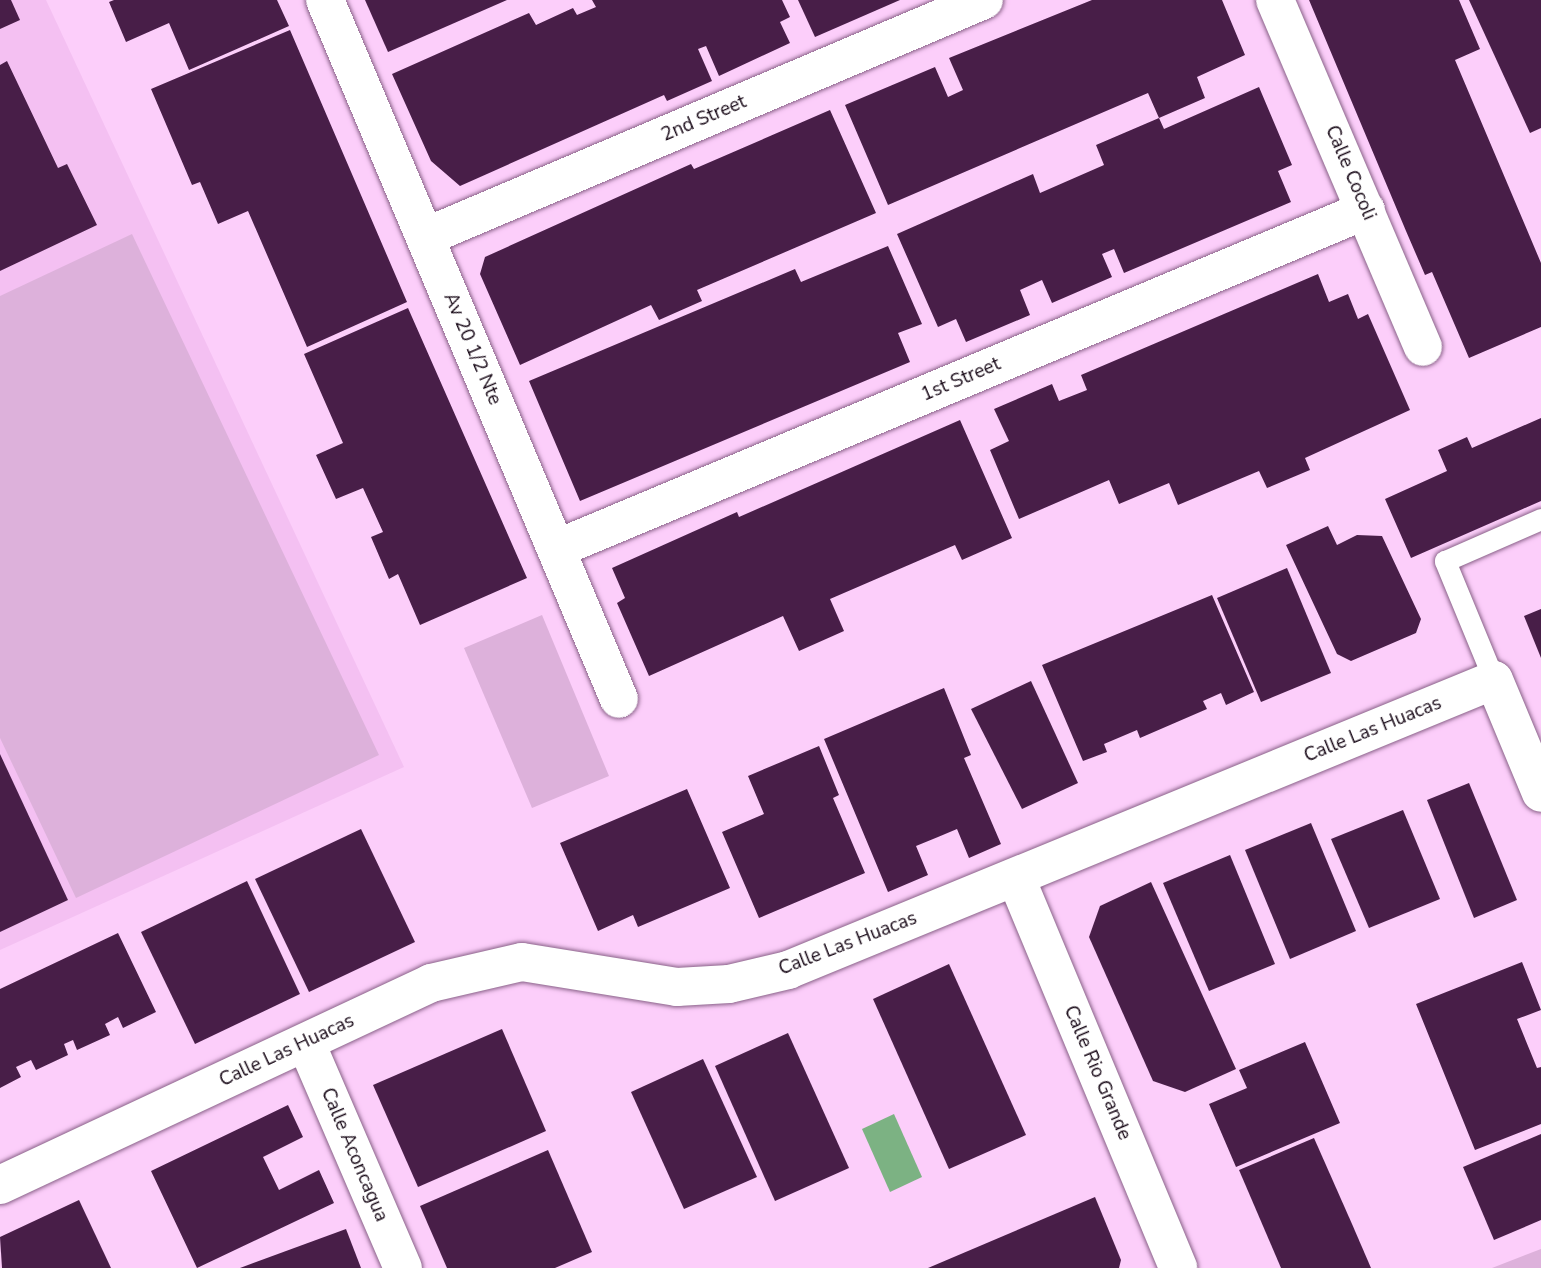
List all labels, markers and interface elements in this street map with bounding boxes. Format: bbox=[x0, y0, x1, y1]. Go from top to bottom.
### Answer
street label: 2nd Street bbox=[658, 91, 750, 147]
street label: Calle Cocoli bbox=[1320, 122, 1380, 224]
street label: Av 20 1/2 Nte bbox=[438, 290, 506, 408]
street label: 1st Street bbox=[918, 353, 1004, 407]
street label: Calle Las Huacas bbox=[1301, 692, 1445, 768]
street label: Calle Las Huacas bbox=[776, 907, 920, 981]
street label: Calle Rio Grande bbox=[1058, 1002, 1136, 1144]
street label: Calle Las Huacas bbox=[216, 1010, 358, 1092]
street label: Calle Aconcagua bbox=[316, 1085, 392, 1225]

